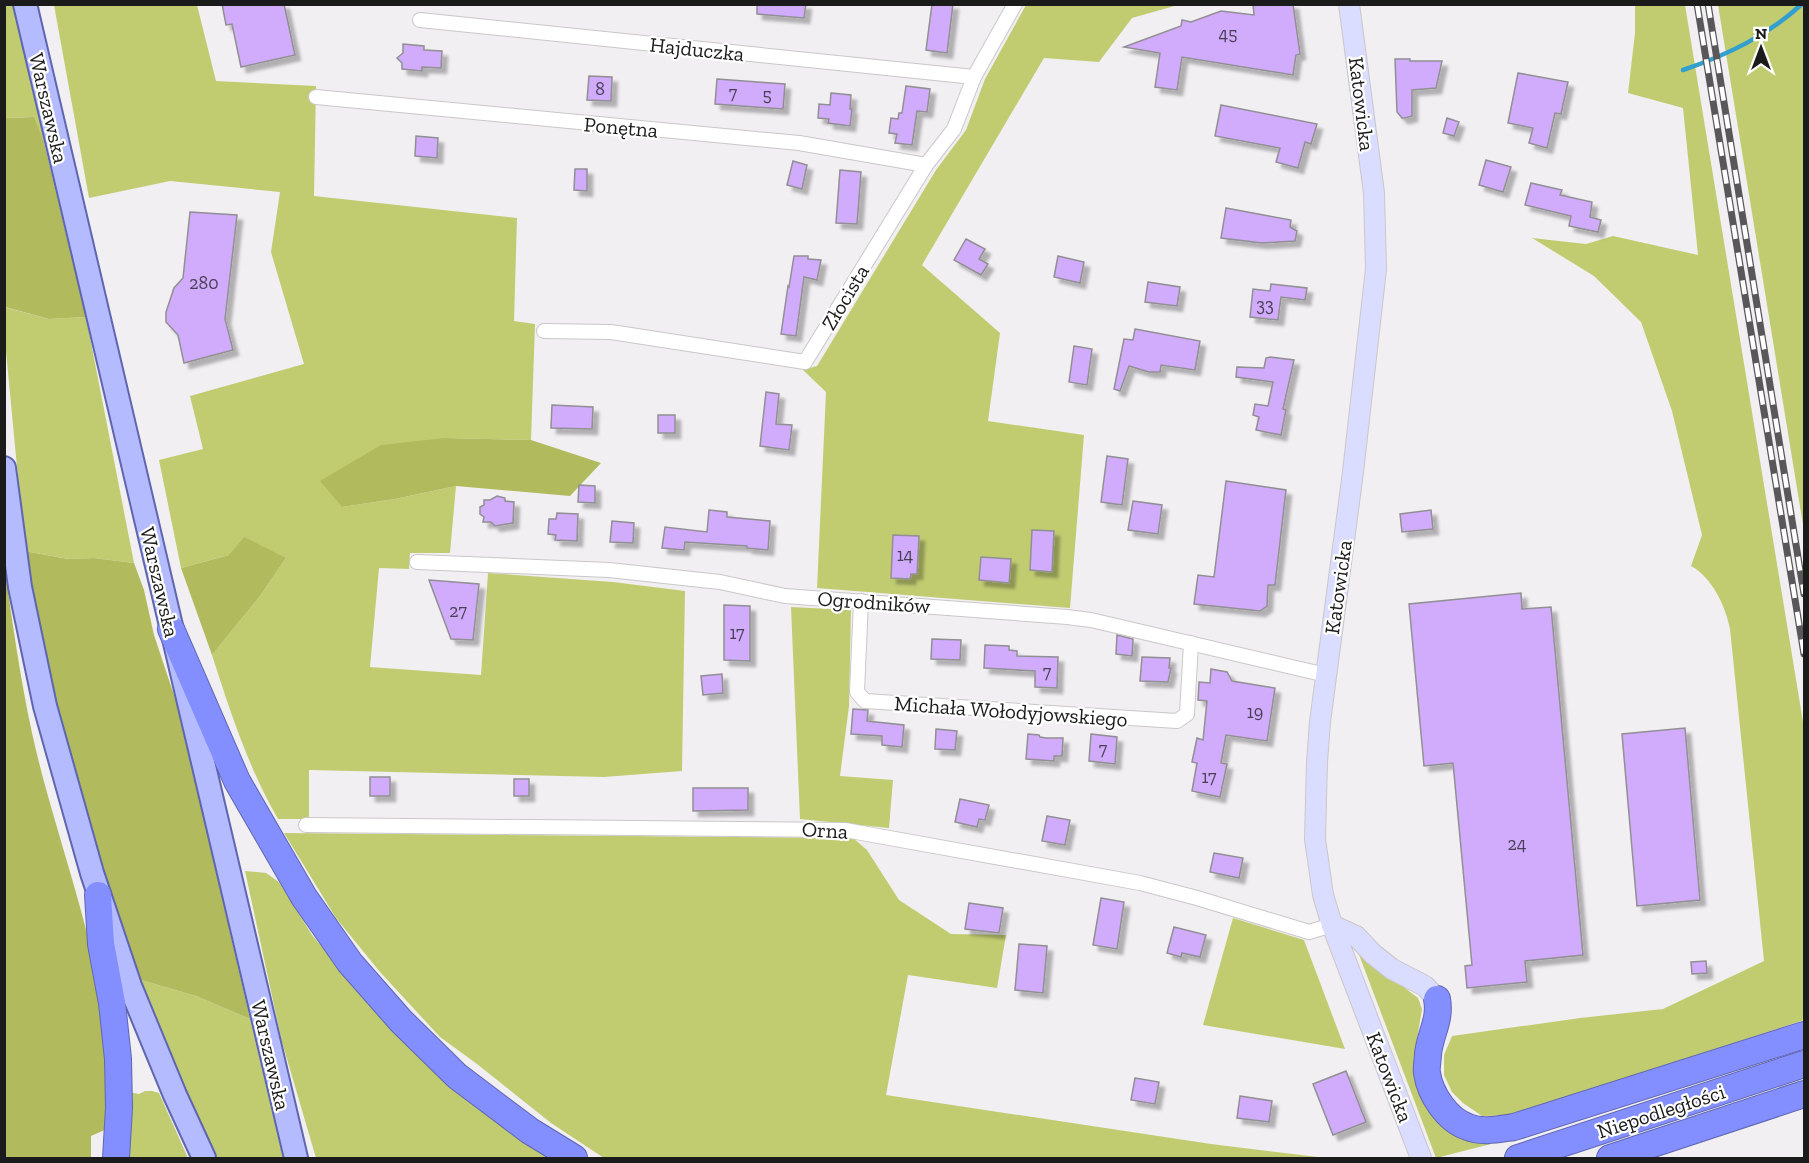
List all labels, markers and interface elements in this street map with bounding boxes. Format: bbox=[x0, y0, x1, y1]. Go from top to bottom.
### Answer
north arrow bbox=[1731, 18, 1791, 78]
house number: 45 bbox=[1219, 23, 1237, 45]
text: N bbox=[1755, 24, 1767, 43]
street label: Hajduczka bbox=[648, 32, 745, 67]
street label: Warszawska bbox=[24, 50, 74, 166]
street label: Katowicka bbox=[1344, 55, 1380, 153]
house number: 8 bbox=[595, 78, 605, 100]
house number: 7 bbox=[729, 82, 738, 104]
house number: 5 bbox=[762, 84, 772, 106]
street label: Ponętna bbox=[583, 111, 659, 143]
street label: Złocista bbox=[816, 260, 874, 334]
house number: 280 bbox=[189, 272, 219, 294]
house number: 33 bbox=[1256, 294, 1274, 316]
street label: Warszawska bbox=[135, 524, 185, 640]
street label: Katowicka bbox=[1319, 538, 1357, 636]
house number: 14 bbox=[897, 544, 914, 566]
street label: Ogrodników bbox=[817, 586, 931, 618]
house number: 27 bbox=[449, 600, 467, 622]
house number: 17 bbox=[729, 622, 745, 644]
house number: 7 bbox=[1043, 661, 1052, 683]
street label: Michała Wołodyjowskiego bbox=[893, 690, 1128, 733]
house number: 19 bbox=[1247, 701, 1263, 723]
house number: 7 bbox=[1099, 738, 1108, 760]
house number: 17 bbox=[1201, 766, 1217, 788]
street label: Orna bbox=[801, 816, 849, 844]
house number: 24 bbox=[1508, 833, 1527, 855]
street label: Warszawska bbox=[246, 997, 296, 1113]
street label: Katowicka bbox=[1361, 1028, 1419, 1126]
street label: Niepodległości bbox=[1594, 1079, 1728, 1143]

